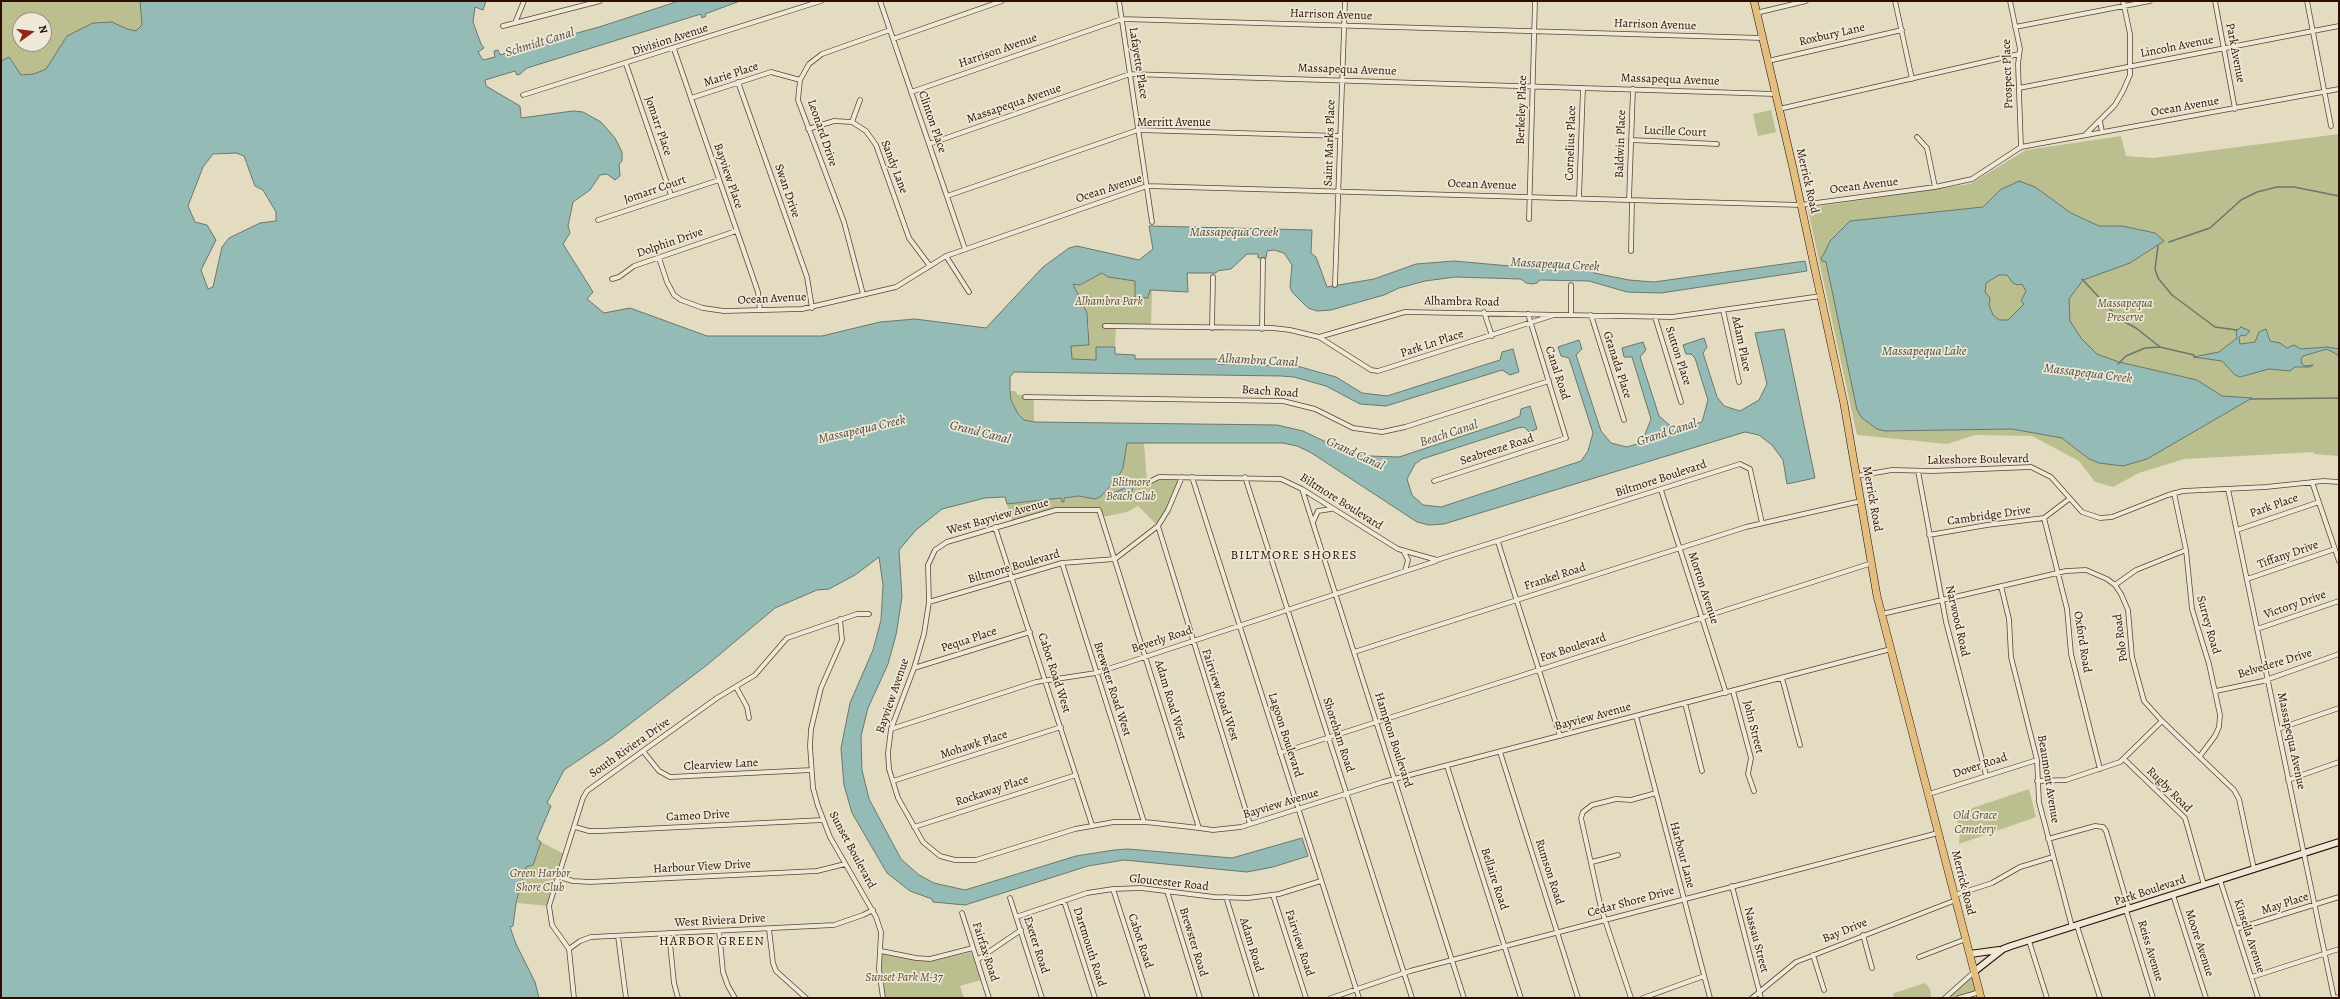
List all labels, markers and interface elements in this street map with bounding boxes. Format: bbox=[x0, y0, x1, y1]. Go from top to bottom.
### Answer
street label: Harrison Avenue bbox=[1290, 6, 1372, 24]
north arrow bbox=[12, 12, 52, 52]
street label: Harrison Avenue bbox=[1614, 16, 1696, 34]
street label: Roxbury Lane bbox=[1798, 20, 1866, 50]
street label: Division Avenue bbox=[630, 21, 710, 59]
street label: Park Avenue bbox=[2222, 22, 2248, 84]
text: N bbox=[35, 24, 51, 35]
water label: Schmidt Canal bbox=[504, 25, 576, 61]
street label: Lafayette Place bbox=[1125, 26, 1151, 100]
street label: Harrison Avenue bbox=[957, 31, 1039, 71]
street label: Lincoln Avenue bbox=[2139, 33, 2215, 61]
street label: Prospect Place bbox=[2000, 39, 2016, 109]
street label: Marie Place bbox=[702, 59, 760, 91]
street label: Massapequa Avenue bbox=[1297, 61, 1397, 79]
street label: Massapequa Avenue bbox=[1620, 71, 1720, 89]
street label: Berkeley Place bbox=[1514, 75, 1530, 145]
street label: Massapequa Avenue bbox=[965, 81, 1063, 127]
street label: Clinton Place bbox=[915, 89, 949, 155]
street label: Jomarr Place bbox=[641, 94, 675, 158]
street label: Ocean Avenue bbox=[2150, 94, 2220, 120]
street label: Leonard Drive bbox=[804, 98, 840, 168]
street label: Saint Marks Place bbox=[1321, 99, 1339, 187]
street label: Cornelius Place bbox=[1562, 105, 1580, 181]
street label: Baldwin Place bbox=[1613, 110, 1629, 178]
street label: Merritt Avenue bbox=[1137, 116, 1211, 130]
street label: Lucille Court bbox=[1643, 124, 1707, 140]
street label: Sandy Lane bbox=[877, 138, 911, 196]
street label: Bayview Place bbox=[710, 141, 746, 211]
street label: Merrick Road bbox=[1793, 147, 1821, 215]
street label: Swan Drive bbox=[771, 162, 803, 220]
street label: Ocean Avenue bbox=[1074, 172, 1144, 206]
street label: Jomarr Court bbox=[622, 173, 688, 207]
street label: Ocean Avenue bbox=[1829, 175, 1899, 197]
street label: Ocean Avenue bbox=[1447, 177, 1517, 193]
street label: Dolphin Drive bbox=[635, 225, 705, 261]
water label: Massapequa Creek bbox=[1189, 225, 1279, 241]
water label: Massapequa Creek bbox=[1510, 255, 1600, 275]
street label: Ocean Avenue bbox=[737, 290, 807, 308]
street label: Alhambra Road bbox=[1424, 294, 1500, 310]
park label: Alhambra Park bbox=[1075, 295, 1143, 309]
park label: Massapequa Preserve bbox=[2097, 297, 2153, 325]
street label: Adam Place bbox=[1728, 315, 1754, 373]
street label: Sutton Place bbox=[1662, 325, 1694, 387]
street label: Park Ln Place bbox=[1399, 327, 1465, 361]
street label: Granada Place bbox=[1599, 330, 1635, 400]
street label: Canal Road bbox=[1542, 344, 1572, 402]
water label: Massapequa Lake bbox=[1882, 344, 1966, 360]
water label: Alhambra Canal bbox=[1218, 351, 1298, 371]
water label: Massapequa Creek bbox=[2043, 361, 2133, 387]
street label: Beach Road bbox=[1241, 383, 1299, 401]
water label: Massapequa Creek bbox=[817, 412, 907, 448]
water label: Grand Canal bbox=[1635, 416, 1699, 450]
water label: Beach Canal bbox=[1418, 417, 1480, 451]
water label: Grand Canal bbox=[948, 418, 1012, 448]
street label: Seabreeze Road bbox=[1458, 431, 1536, 469]
water label: Grand Canal bbox=[1323, 434, 1387, 474]
street label: Lakeshore Boulevard bbox=[1927, 452, 2029, 468]
street label: Biltmore Boulevard bbox=[1614, 457, 1708, 501]
street label: Merrick Road bbox=[1859, 465, 1885, 533]
street label: Biltmore Boulevard bbox=[1297, 471, 1385, 533]
park label: Blitmore Beach Club bbox=[1106, 476, 1156, 504]
street label: Park Place bbox=[2248, 491, 2300, 521]
street label: West Bayview Avenue bbox=[945, 496, 1051, 538]
street label: Cambridge Drive bbox=[1946, 503, 2032, 529]
street label: Tiffany Drive bbox=[2256, 538, 2320, 572]
street label: Biltmore Boulevard bbox=[966, 547, 1062, 587]
district label: BILTMORE SHORES bbox=[1231, 548, 1357, 564]
street label: Morton Avenue bbox=[1685, 550, 1721, 626]
street label: Frankel Road bbox=[1522, 560, 1588, 594]
street label: Narwood Road bbox=[1942, 584, 1972, 658]
street label: Victory Drive bbox=[2262, 588, 2328, 622]
street label: Surrey Road bbox=[2193, 594, 2223, 656]
street label: Oxford Road bbox=[2070, 610, 2094, 674]
street label: Polo Road bbox=[2111, 613, 2131, 663]
street label: Beverly Road bbox=[1130, 623, 1194, 657]
street label: Pequa Place bbox=[939, 624, 999, 656]
street label: Cabot Road West bbox=[1034, 631, 1074, 715]
street label: Fox Boulevard bbox=[1538, 631, 1608, 665]
street label: Brewster Road West bbox=[1090, 640, 1134, 738]
street label: Belvedere Drive bbox=[2236, 646, 2314, 682]
street label: Fairview Road West bbox=[1198, 647, 1242, 743]
street label: Bayview Avenue bbox=[873, 657, 913, 735]
street label: Adam Road West bbox=[1151, 658, 1189, 742]
street label: Lagoon Boulevard bbox=[1265, 691, 1305, 779]
street label: Hampton Boulevard bbox=[1371, 691, 1415, 789]
street label: Massapequa Avenue bbox=[2274, 691, 2308, 791]
street label: Shoreham Road bbox=[1319, 696, 1357, 774]
street label: John Street bbox=[1739, 699, 1767, 755]
street label: Bayview Avenue bbox=[1553, 700, 1633, 734]
street label: South Riviera Drive bbox=[587, 715, 673, 781]
street label: Mohawk Place bbox=[939, 727, 1009, 763]
street label: Beaumont Avenue bbox=[2034, 734, 2062, 824]
street label: Dover Road bbox=[1951, 750, 2009, 782]
street label: Clearview Lane bbox=[683, 756, 759, 774]
street label: Rugby Road bbox=[2143, 764, 2195, 816]
street label: Rockaway Place bbox=[954, 772, 1030, 810]
street label: Bayview Avenue bbox=[1241, 786, 1321, 822]
street label: Cameo Drive bbox=[666, 807, 730, 825]
street label: Sunset Boulevard bbox=[826, 809, 878, 891]
park label: Old Grace Cemetery bbox=[1953, 809, 1997, 837]
street label: Harbour Lane bbox=[1666, 820, 1698, 890]
street label: Rumson Road bbox=[1532, 837, 1566, 907]
street label: Bellaire Road bbox=[1477, 846, 1511, 912]
street label: Merrick Road bbox=[1948, 849, 1978, 917]
street label: Harbour View Drive bbox=[653, 857, 751, 877]
park label: Green Harbor Shore Club bbox=[510, 867, 570, 895]
street label: Gloucester Road bbox=[1129, 872, 1209, 894]
street label: Park Boulevard bbox=[2112, 873, 2188, 909]
street label: Cedar Shore Drive bbox=[1586, 883, 1676, 921]
street label: May Place bbox=[2260, 890, 2310, 918]
street label: Kinsella Avenue bbox=[2230, 897, 2268, 975]
street label: Dartmouth Road bbox=[1069, 905, 1109, 989]
street label: Nassau Street bbox=[1740, 905, 1772, 975]
street label: Brewster Road bbox=[1176, 906, 1210, 978]
street label: Fairview Road bbox=[1281, 908, 1317, 978]
street label: Moore Avenue bbox=[2181, 908, 2217, 978]
street label: West Riviera Drive bbox=[674, 911, 766, 931]
street label: Cabot Road bbox=[1124, 912, 1156, 970]
street label: Exeter Road bbox=[1020, 915, 1052, 975]
street label: Bay Drive bbox=[1820, 915, 1870, 947]
street label: Adam Road bbox=[1236, 916, 1266, 974]
street label: Reiss Avenue bbox=[2134, 919, 2166, 983]
street label: Fairfax Road bbox=[969, 920, 1001, 984]
district label: HARBOR GREEN bbox=[659, 934, 765, 950]
park label: Sunset Park M-37 bbox=[865, 971, 943, 985]

